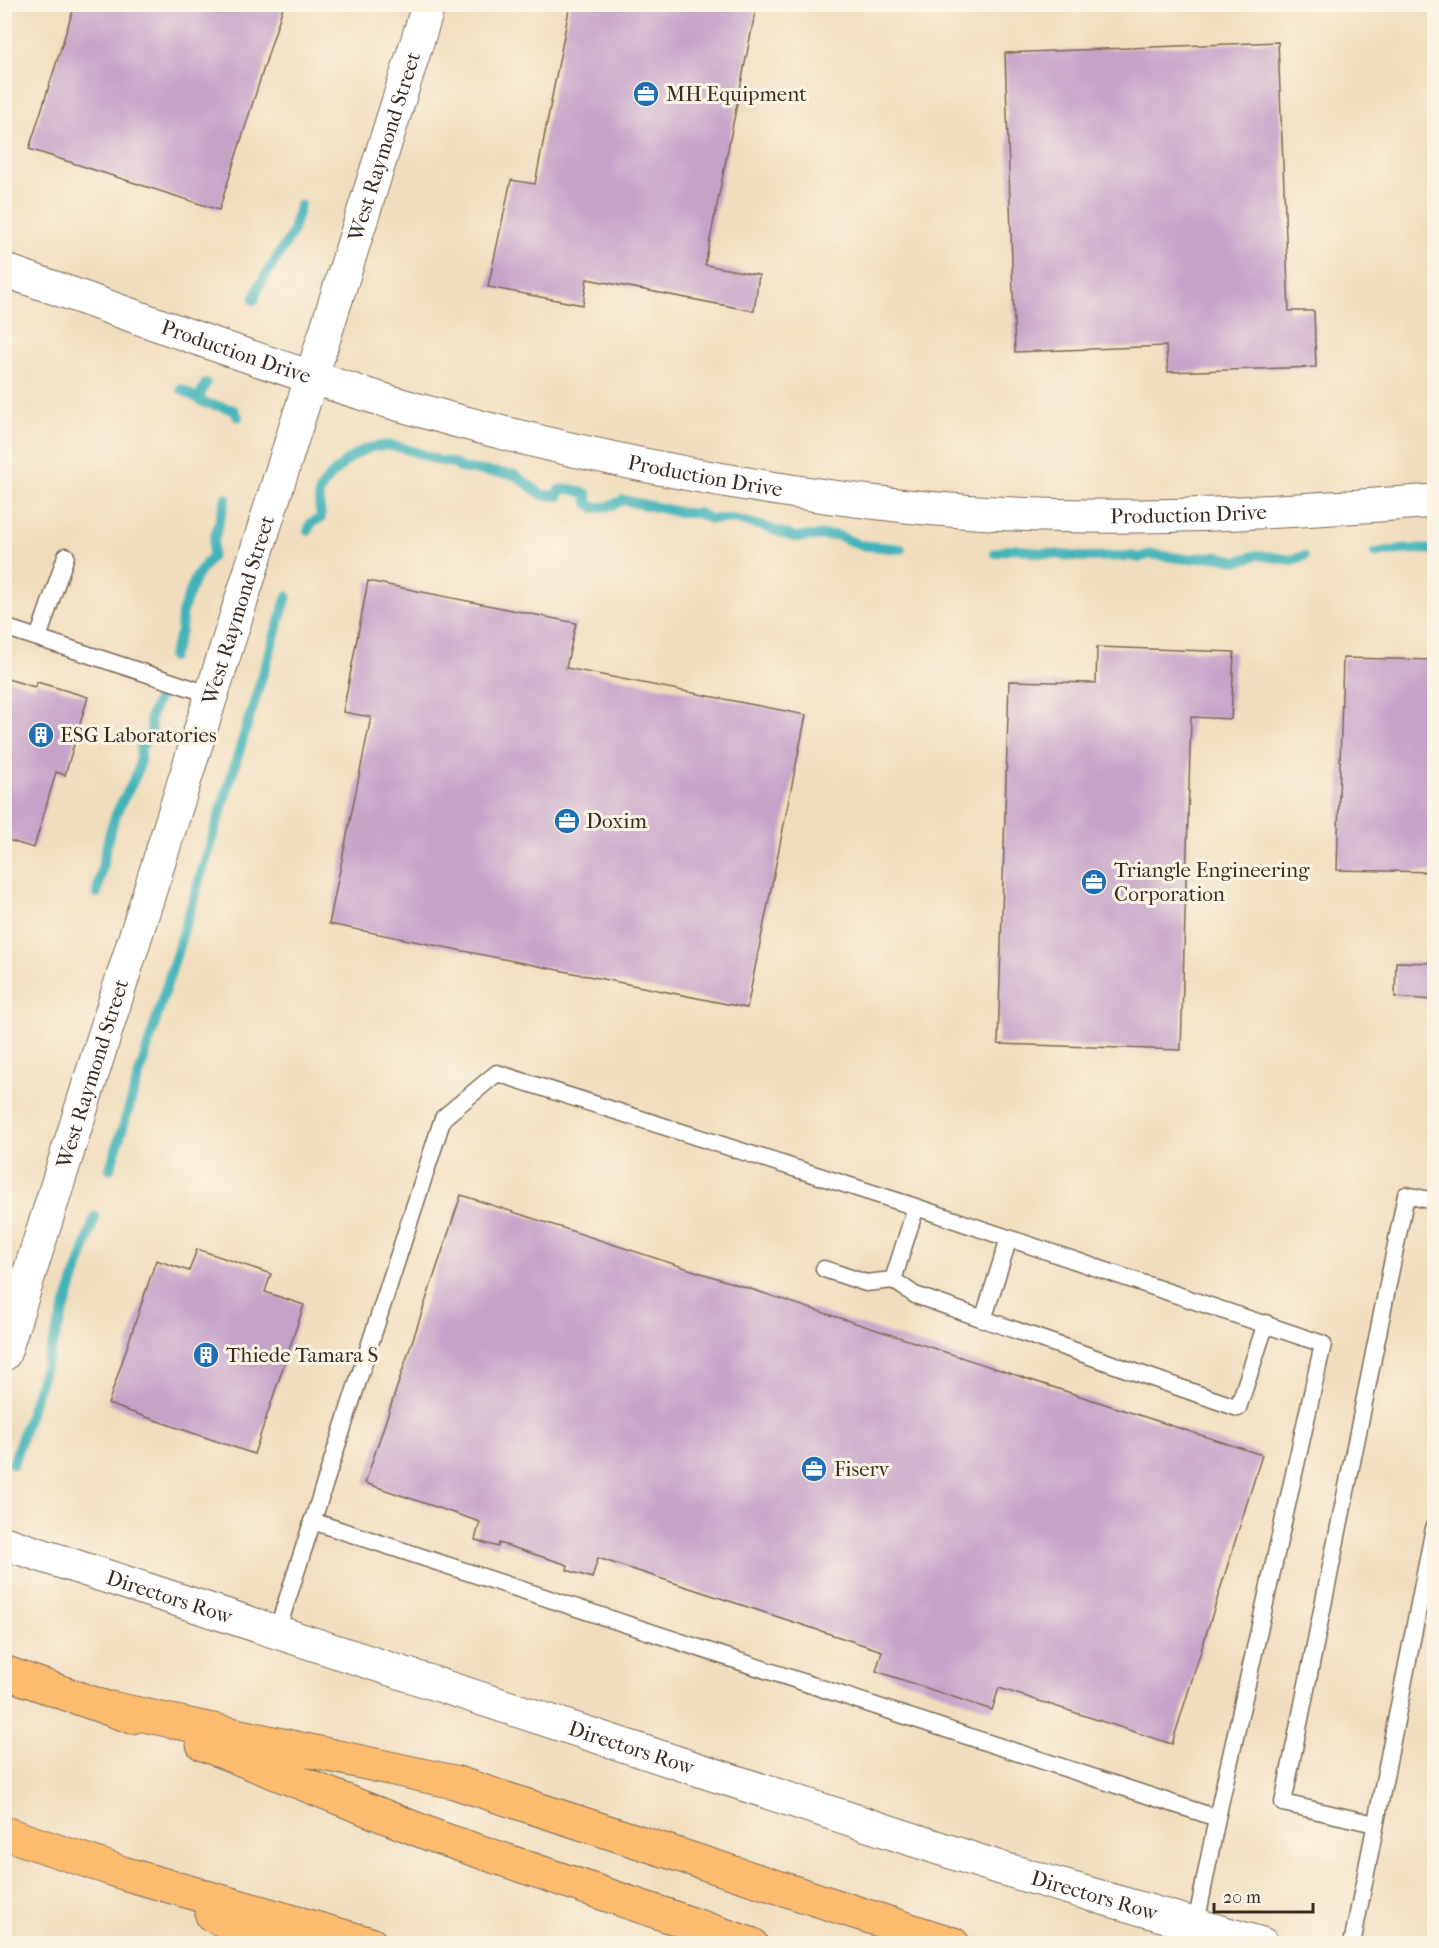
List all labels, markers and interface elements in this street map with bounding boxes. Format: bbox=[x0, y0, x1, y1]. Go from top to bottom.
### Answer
street label: West Raymond Street bbox=[343, 48, 425, 245]
office icon: MH Equipment bbox=[631, 79, 661, 109]
place label: MH Equipment bbox=[666, 82, 807, 106]
street label: Production Drive bbox=[158, 315, 314, 388]
street label: Production Drive bbox=[626, 450, 784, 502]
street label: Production Drive bbox=[1110, 500, 1267, 528]
street label: West Raymond Street bbox=[197, 512, 279, 708]
building icon: ESG Laboratories bbox=[26, 720, 56, 750]
place label: ESG Laboratories bbox=[60, 723, 217, 747]
office icon: Doxim bbox=[552, 806, 582, 836]
place label: Doxim bbox=[586, 809, 647, 833]
place label: Triangle Engineering Corporation bbox=[1114, 858, 1310, 906]
office icon: Triangle Engineering Corporation bbox=[1079, 867, 1109, 897]
street label: West Raymond Street bbox=[51, 976, 133, 1172]
building icon: Thiede Tamara S bbox=[191, 1340, 221, 1370]
place label: Thiede Tamara S bbox=[226, 1343, 378, 1367]
office icon: Fiserv bbox=[799, 1454, 829, 1484]
place label: Fiserv bbox=[834, 1457, 890, 1481]
street label: Directors Row bbox=[104, 1565, 237, 1629]
street label: Directors Row bbox=[566, 1716, 699, 1780]
street label: Directors Row bbox=[1028, 1866, 1162, 1925]
scale bar bbox=[1214, 1876, 1313, 1914]
text: 20 m bbox=[1223, 1887, 1261, 1908]

